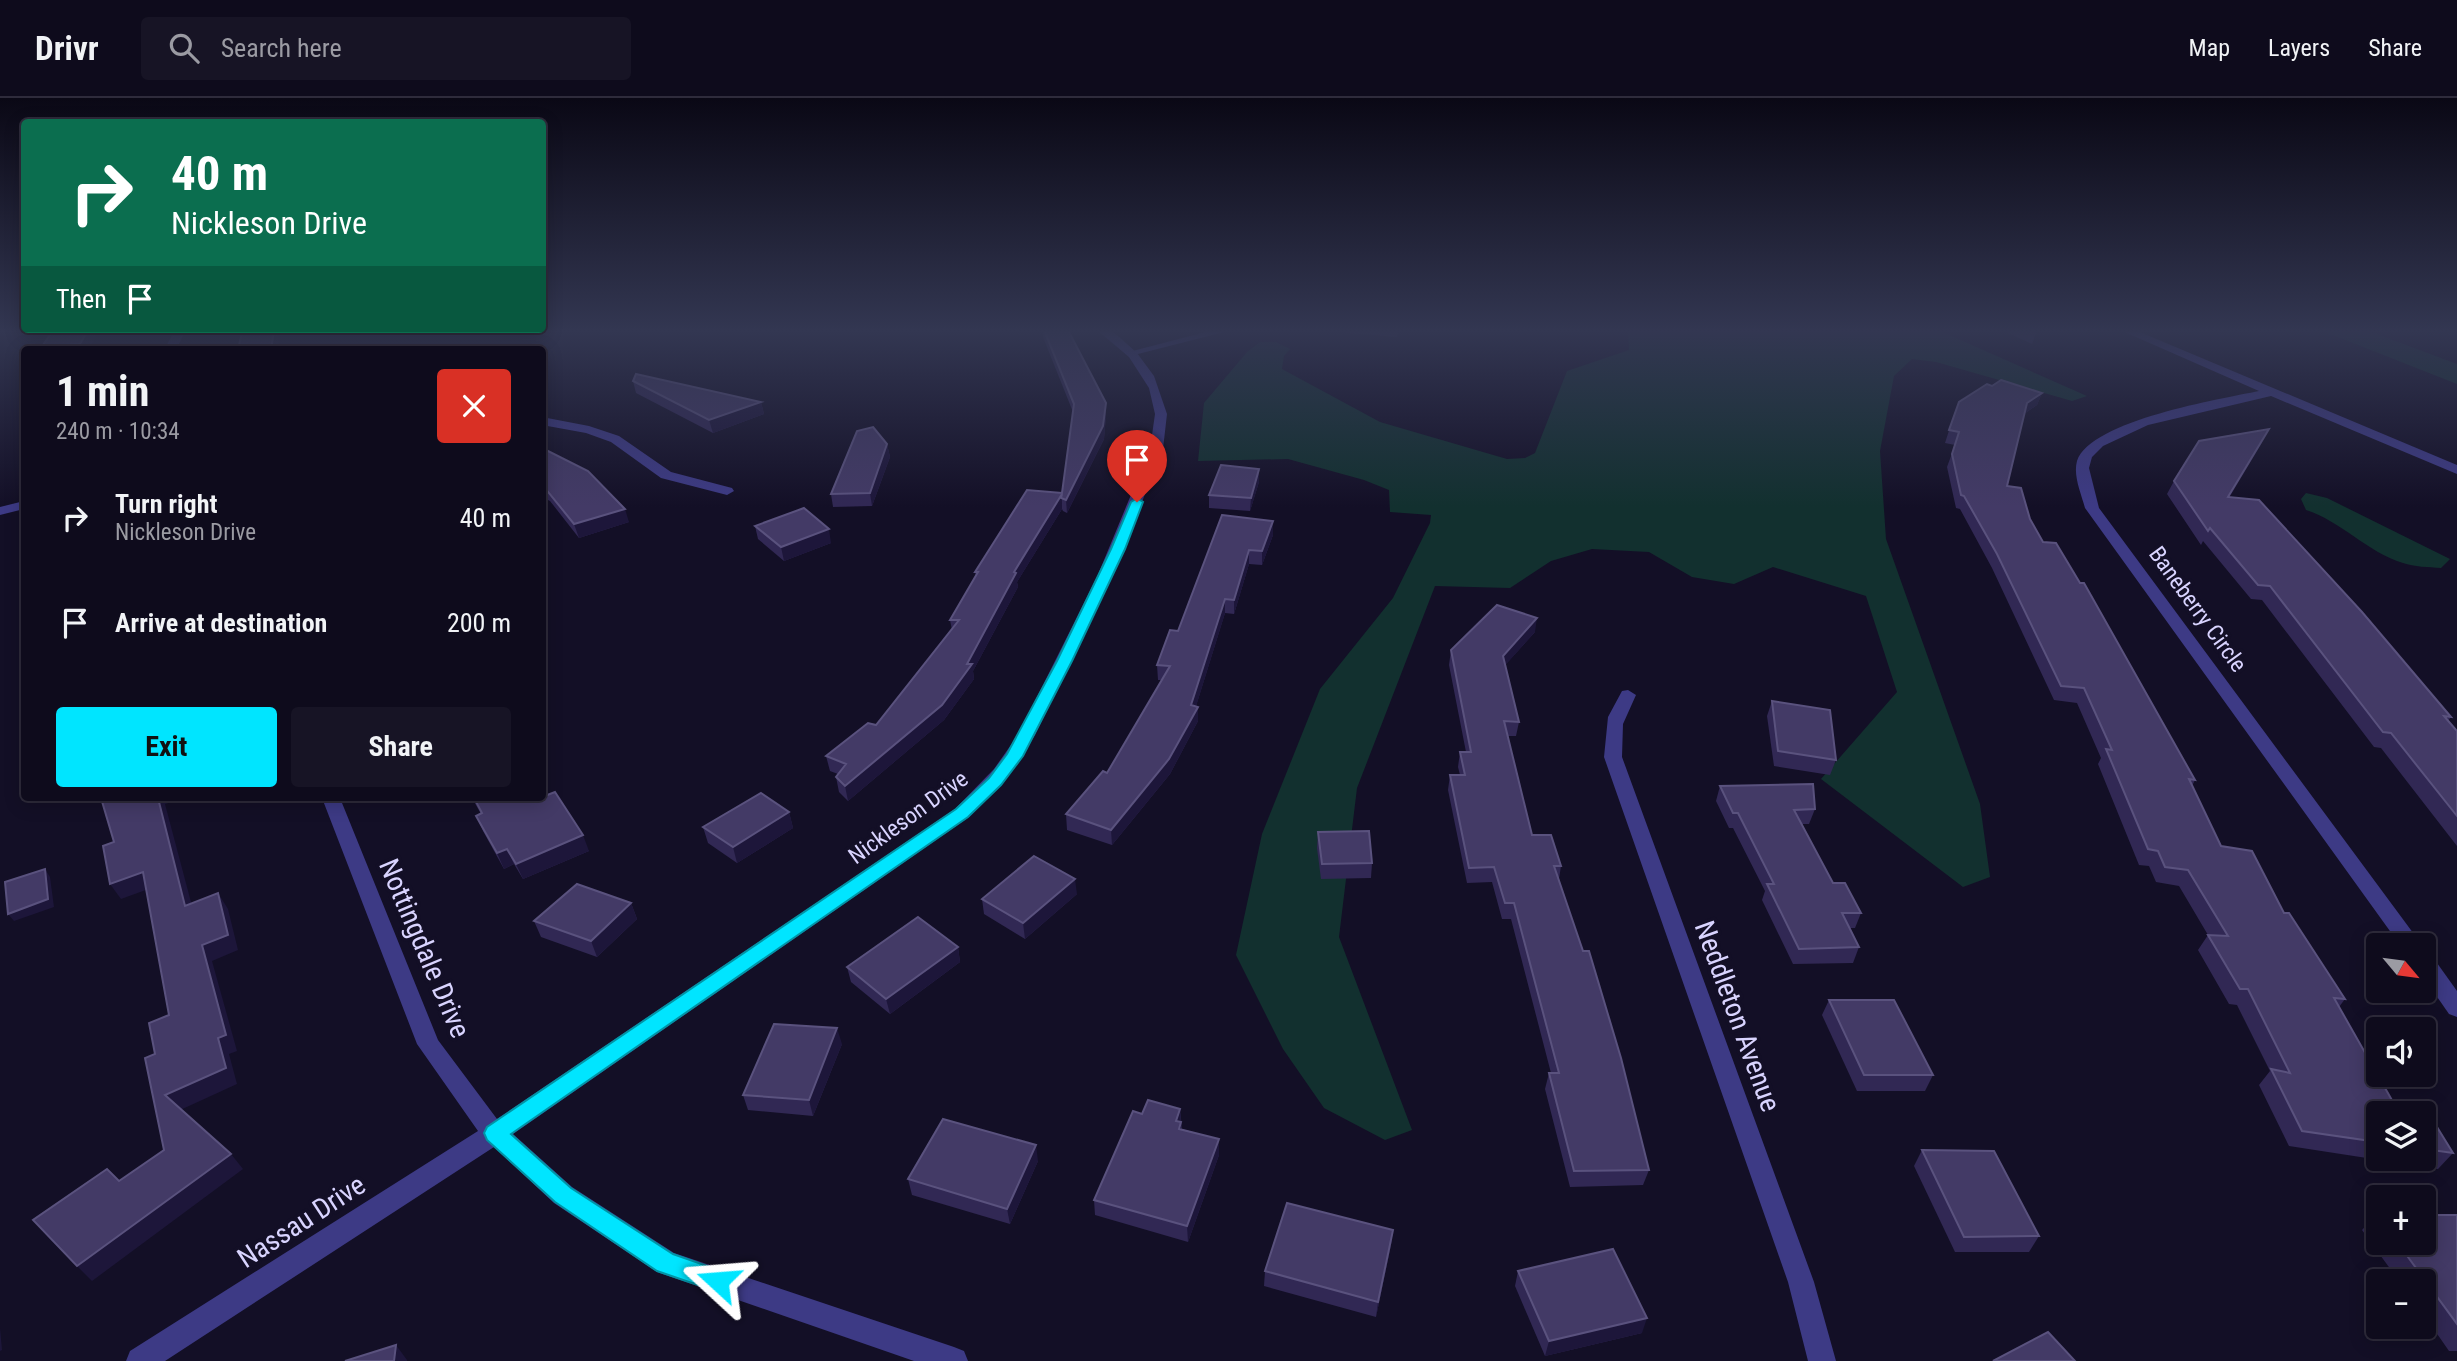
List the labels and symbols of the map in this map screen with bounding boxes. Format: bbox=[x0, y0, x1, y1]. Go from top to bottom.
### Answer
pin bbox=[1107, 430, 1167, 502]
street label: Baneberry Circle bbox=[2143, 541, 2252, 677]
street label: Nickleson Drive bbox=[843, 765, 973, 870]
street label: Nottingdale Drive bbox=[372, 854, 477, 1043]
street label: Neddleton Avenue bbox=[1688, 916, 1787, 1116]
north arrow bbox=[2366, 933, 2436, 1003]
street label: Nassau Drive bbox=[231, 1168, 371, 1275]
position arrow bbox=[681, 1244, 755, 1318]

